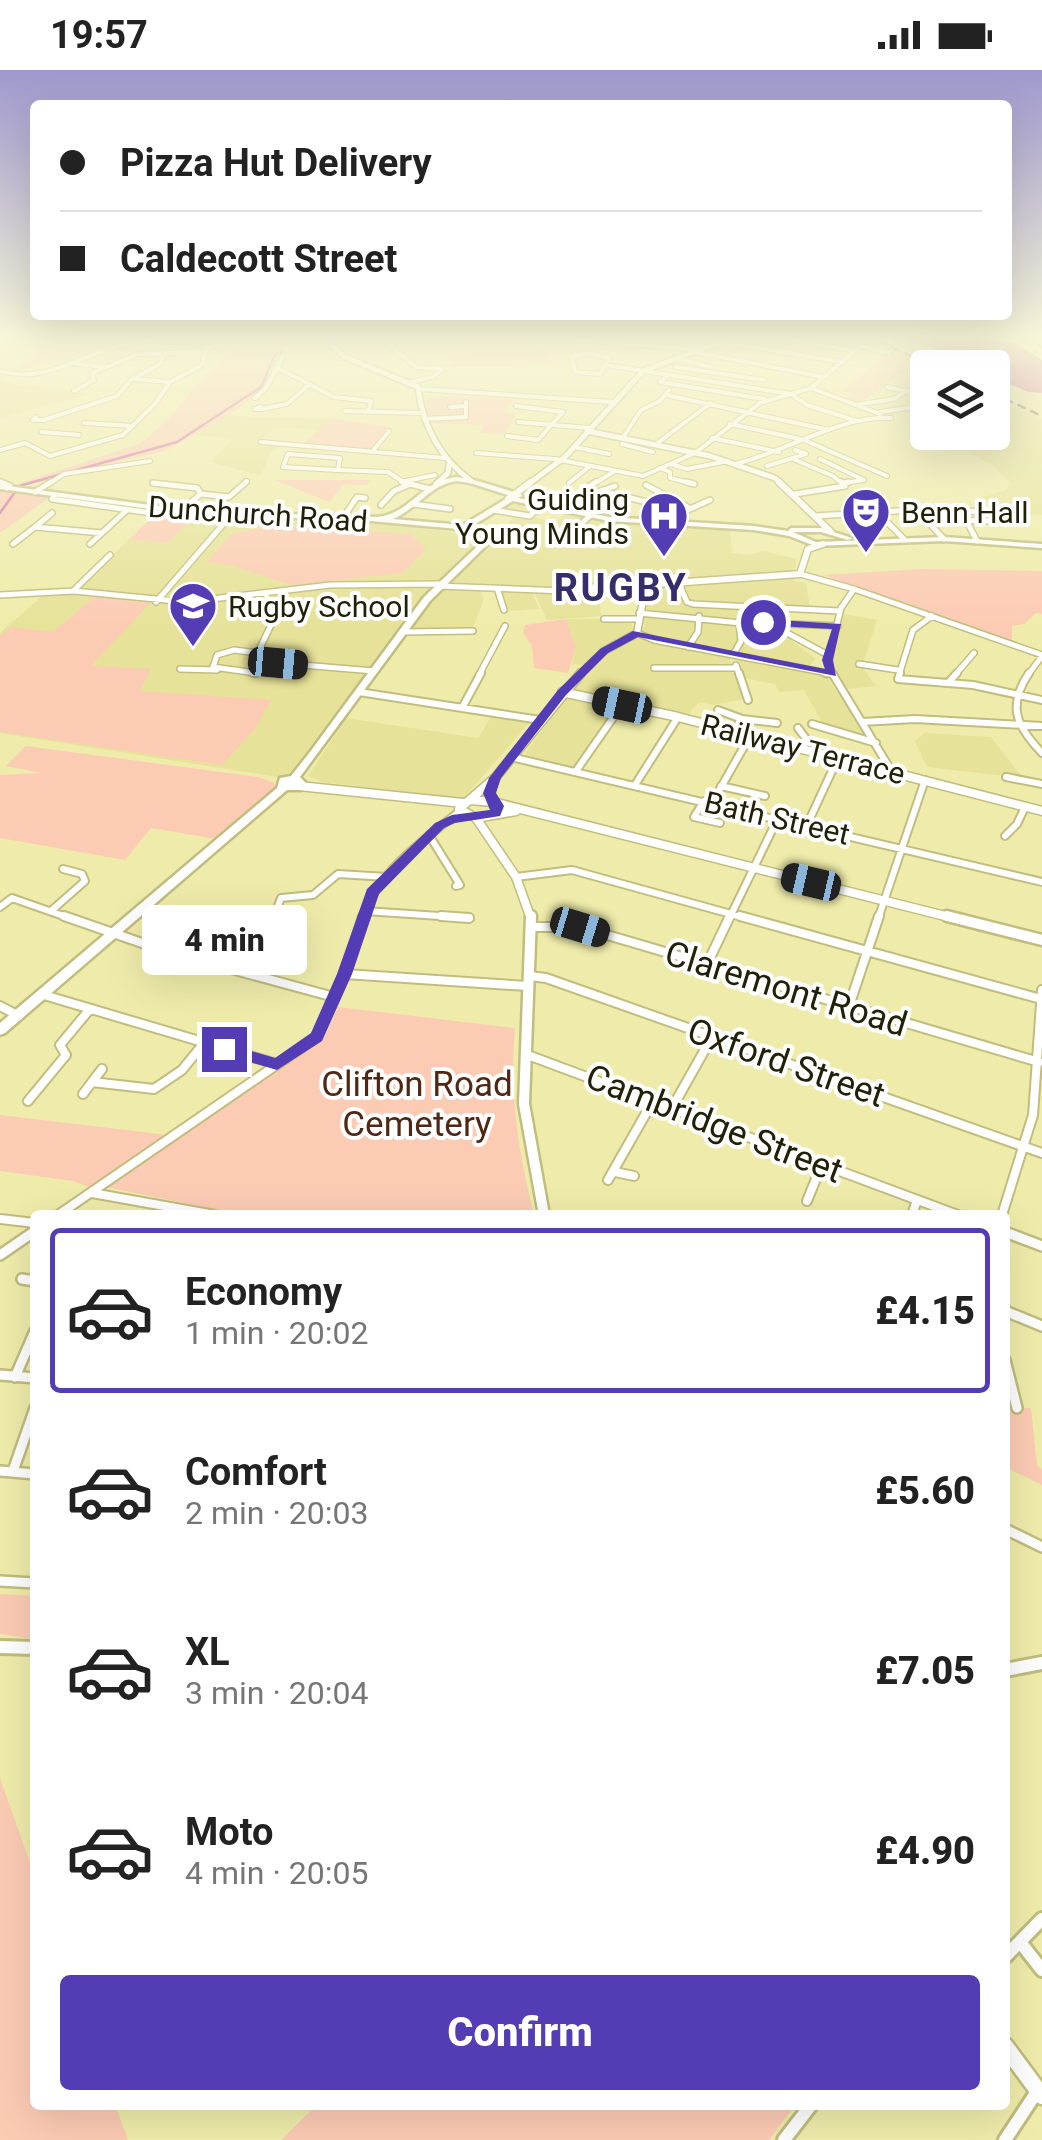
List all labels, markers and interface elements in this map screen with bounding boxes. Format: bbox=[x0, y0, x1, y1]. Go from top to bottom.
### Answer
text: 19:57 bbox=[50, 13, 148, 57]
text: Pizza Hut Delivery bbox=[120, 141, 432, 185]
text: Caldecott Street bbox=[120, 237, 397, 281]
map controls bbox=[910, 350, 1010, 450]
button: layers bbox=[910, 350, 1010, 450]
place label: Guiding Young Minds bbox=[455, 482, 629, 551]
theatre icon: Benn Hall bbox=[840, 486, 892, 554]
street label: Dunchurch Road bbox=[147, 489, 369, 539]
hospital icon: Guiding Young Minds bbox=[638, 490, 690, 558]
place label: Benn Hall bbox=[901, 495, 1029, 530]
district label: RUGBY bbox=[554, 566, 688, 610]
school or university icon: Rugby School bbox=[167, 580, 219, 648]
place label: Rugby School bbox=[228, 589, 410, 624]
route start bbox=[741, 600, 786, 645]
car bbox=[247, 645, 309, 681]
car bbox=[590, 684, 654, 726]
street label: Railway Terrace bbox=[697, 707, 909, 791]
street label: Bath Street bbox=[701, 784, 853, 852]
car bbox=[778, 861, 844, 903]
callout: 4 min bbox=[142, 904, 306, 974]
car bbox=[547, 904, 613, 950]
text: 4 min bbox=[184, 921, 265, 959]
street label: Claremont Road bbox=[660, 933, 912, 1045]
street label: Oxford Street bbox=[682, 1010, 890, 1116]
route end bbox=[202, 1027, 247, 1072]
street label: Cambridge Street bbox=[580, 1056, 848, 1192]
park label: Clifton Road Cemetery bbox=[321, 1064, 513, 1145]
icon: car bbox=[65, 1266, 155, 1356]
text: Economy bbox=[185, 1270, 342, 1314]
text: £4.15 bbox=[875, 1289, 975, 1333]
text: 1 min · 20:02 bbox=[185, 1314, 368, 1352]
icon: car bbox=[65, 1446, 155, 1536]
text: Comfort bbox=[185, 1450, 327, 1494]
text: £5.60 bbox=[875, 1469, 975, 1513]
text: 2 min · 20:03 bbox=[185, 1494, 368, 1532]
icon: car bbox=[65, 1626, 155, 1716]
text: XL bbox=[185, 1630, 230, 1674]
text: £7.05 bbox=[875, 1649, 975, 1693]
text: 3 min · 20:04 bbox=[185, 1674, 368, 1712]
icon: car bbox=[65, 1806, 155, 1896]
text: Moto bbox=[185, 1810, 274, 1854]
text: £4.90 bbox=[875, 1829, 975, 1873]
text: 4 min · 20:05 bbox=[185, 1854, 368, 1892]
button: Confirm bbox=[60, 1975, 980, 2090]

